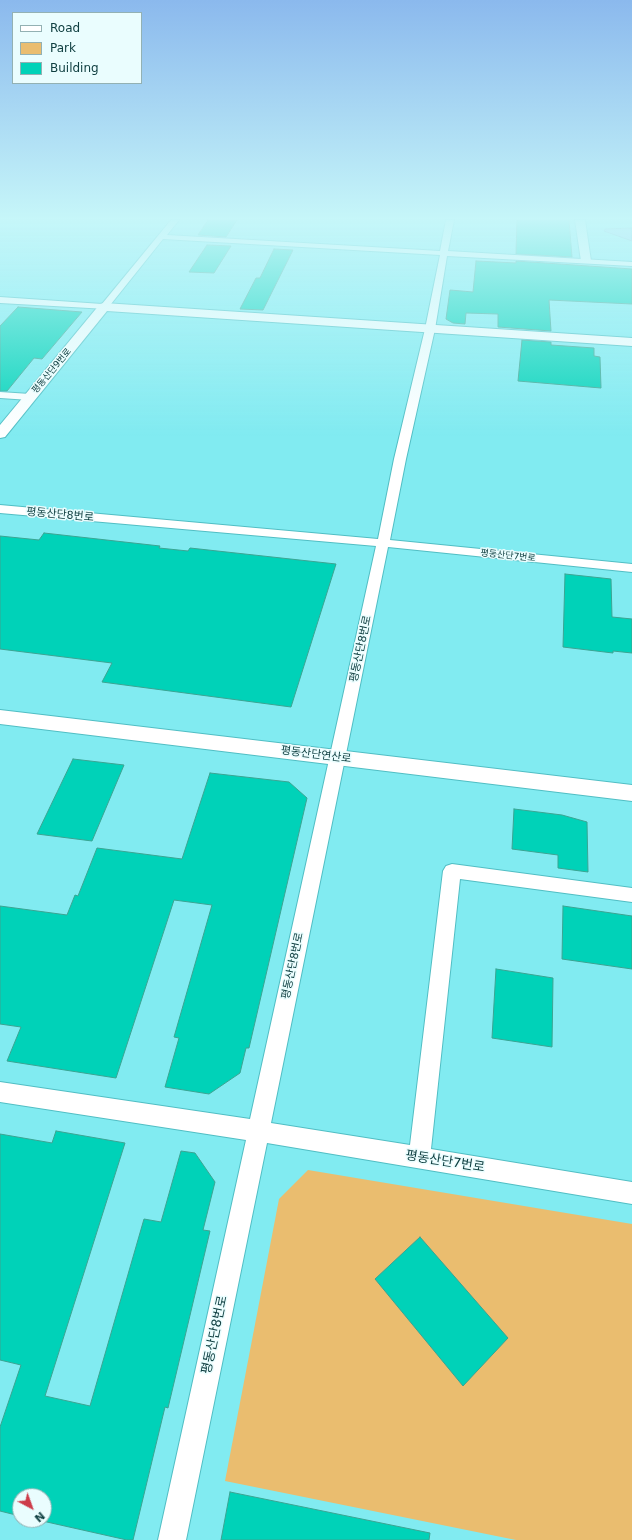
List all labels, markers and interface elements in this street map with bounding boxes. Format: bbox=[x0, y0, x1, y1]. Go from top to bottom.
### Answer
legend bbox=[12, 12, 142, 84]
text: Road bbox=[50, 21, 80, 35]
text: Park bbox=[50, 41, 76, 55]
text: Building bbox=[50, 61, 99, 75]
street label: 평동산단9번로 bbox=[30, 346, 74, 396]
street label: 평동산단8번로 bbox=[26, 505, 94, 525]
street label: 평동산단7번로 bbox=[480, 548, 536, 564]
street label: 평동산단8번로 bbox=[348, 615, 374, 683]
street label: 평동산단연산로 bbox=[280, 744, 352, 766]
street label: 평동산단8번로 bbox=[280, 932, 306, 1000]
street label: 평동산단7번로 bbox=[404, 1148, 486, 1176]
street label: 평동산단8번로 bbox=[199, 1294, 231, 1376]
north arrow bbox=[12, 1488, 52, 1528]
text: N bbox=[32, 1509, 47, 1525]

